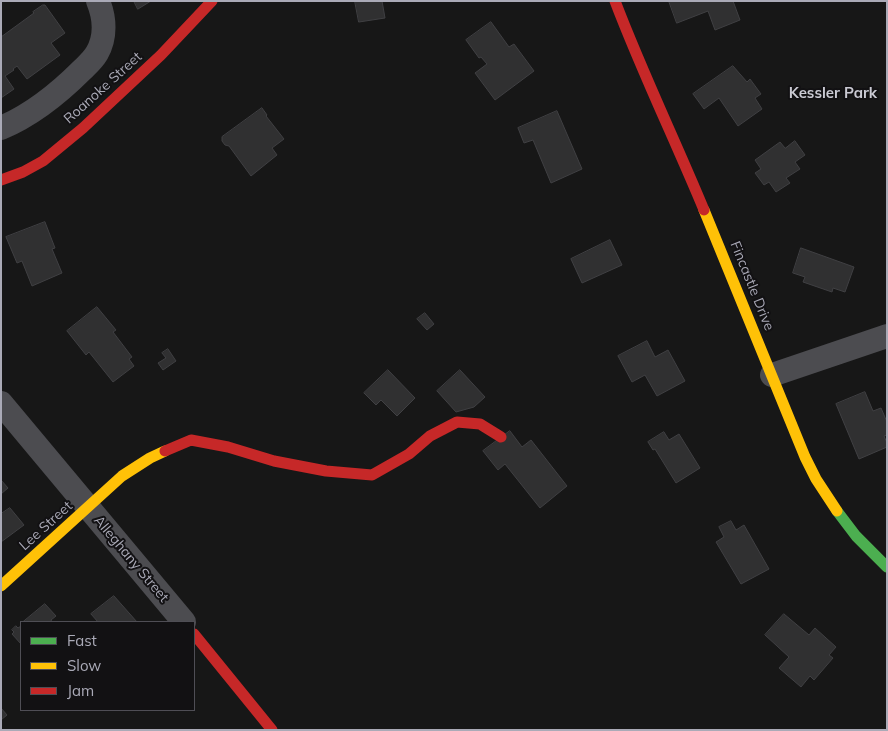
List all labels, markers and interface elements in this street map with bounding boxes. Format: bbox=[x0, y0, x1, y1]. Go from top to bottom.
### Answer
street label: Roanoke Street bbox=[61, 49, 145, 127]
district label: Kessler Park bbox=[789, 84, 877, 102]
street label: Fincastle Drive bbox=[726, 239, 778, 333]
street label: Lee Street bbox=[16, 498, 76, 554]
street label: Alleghany Street bbox=[90, 512, 172, 606]
legend bbox=[20, 621, 195, 711]
text: Fast bbox=[67, 631, 97, 650]
text: Slow bbox=[67, 656, 101, 675]
text: Jam bbox=[67, 681, 94, 700]

